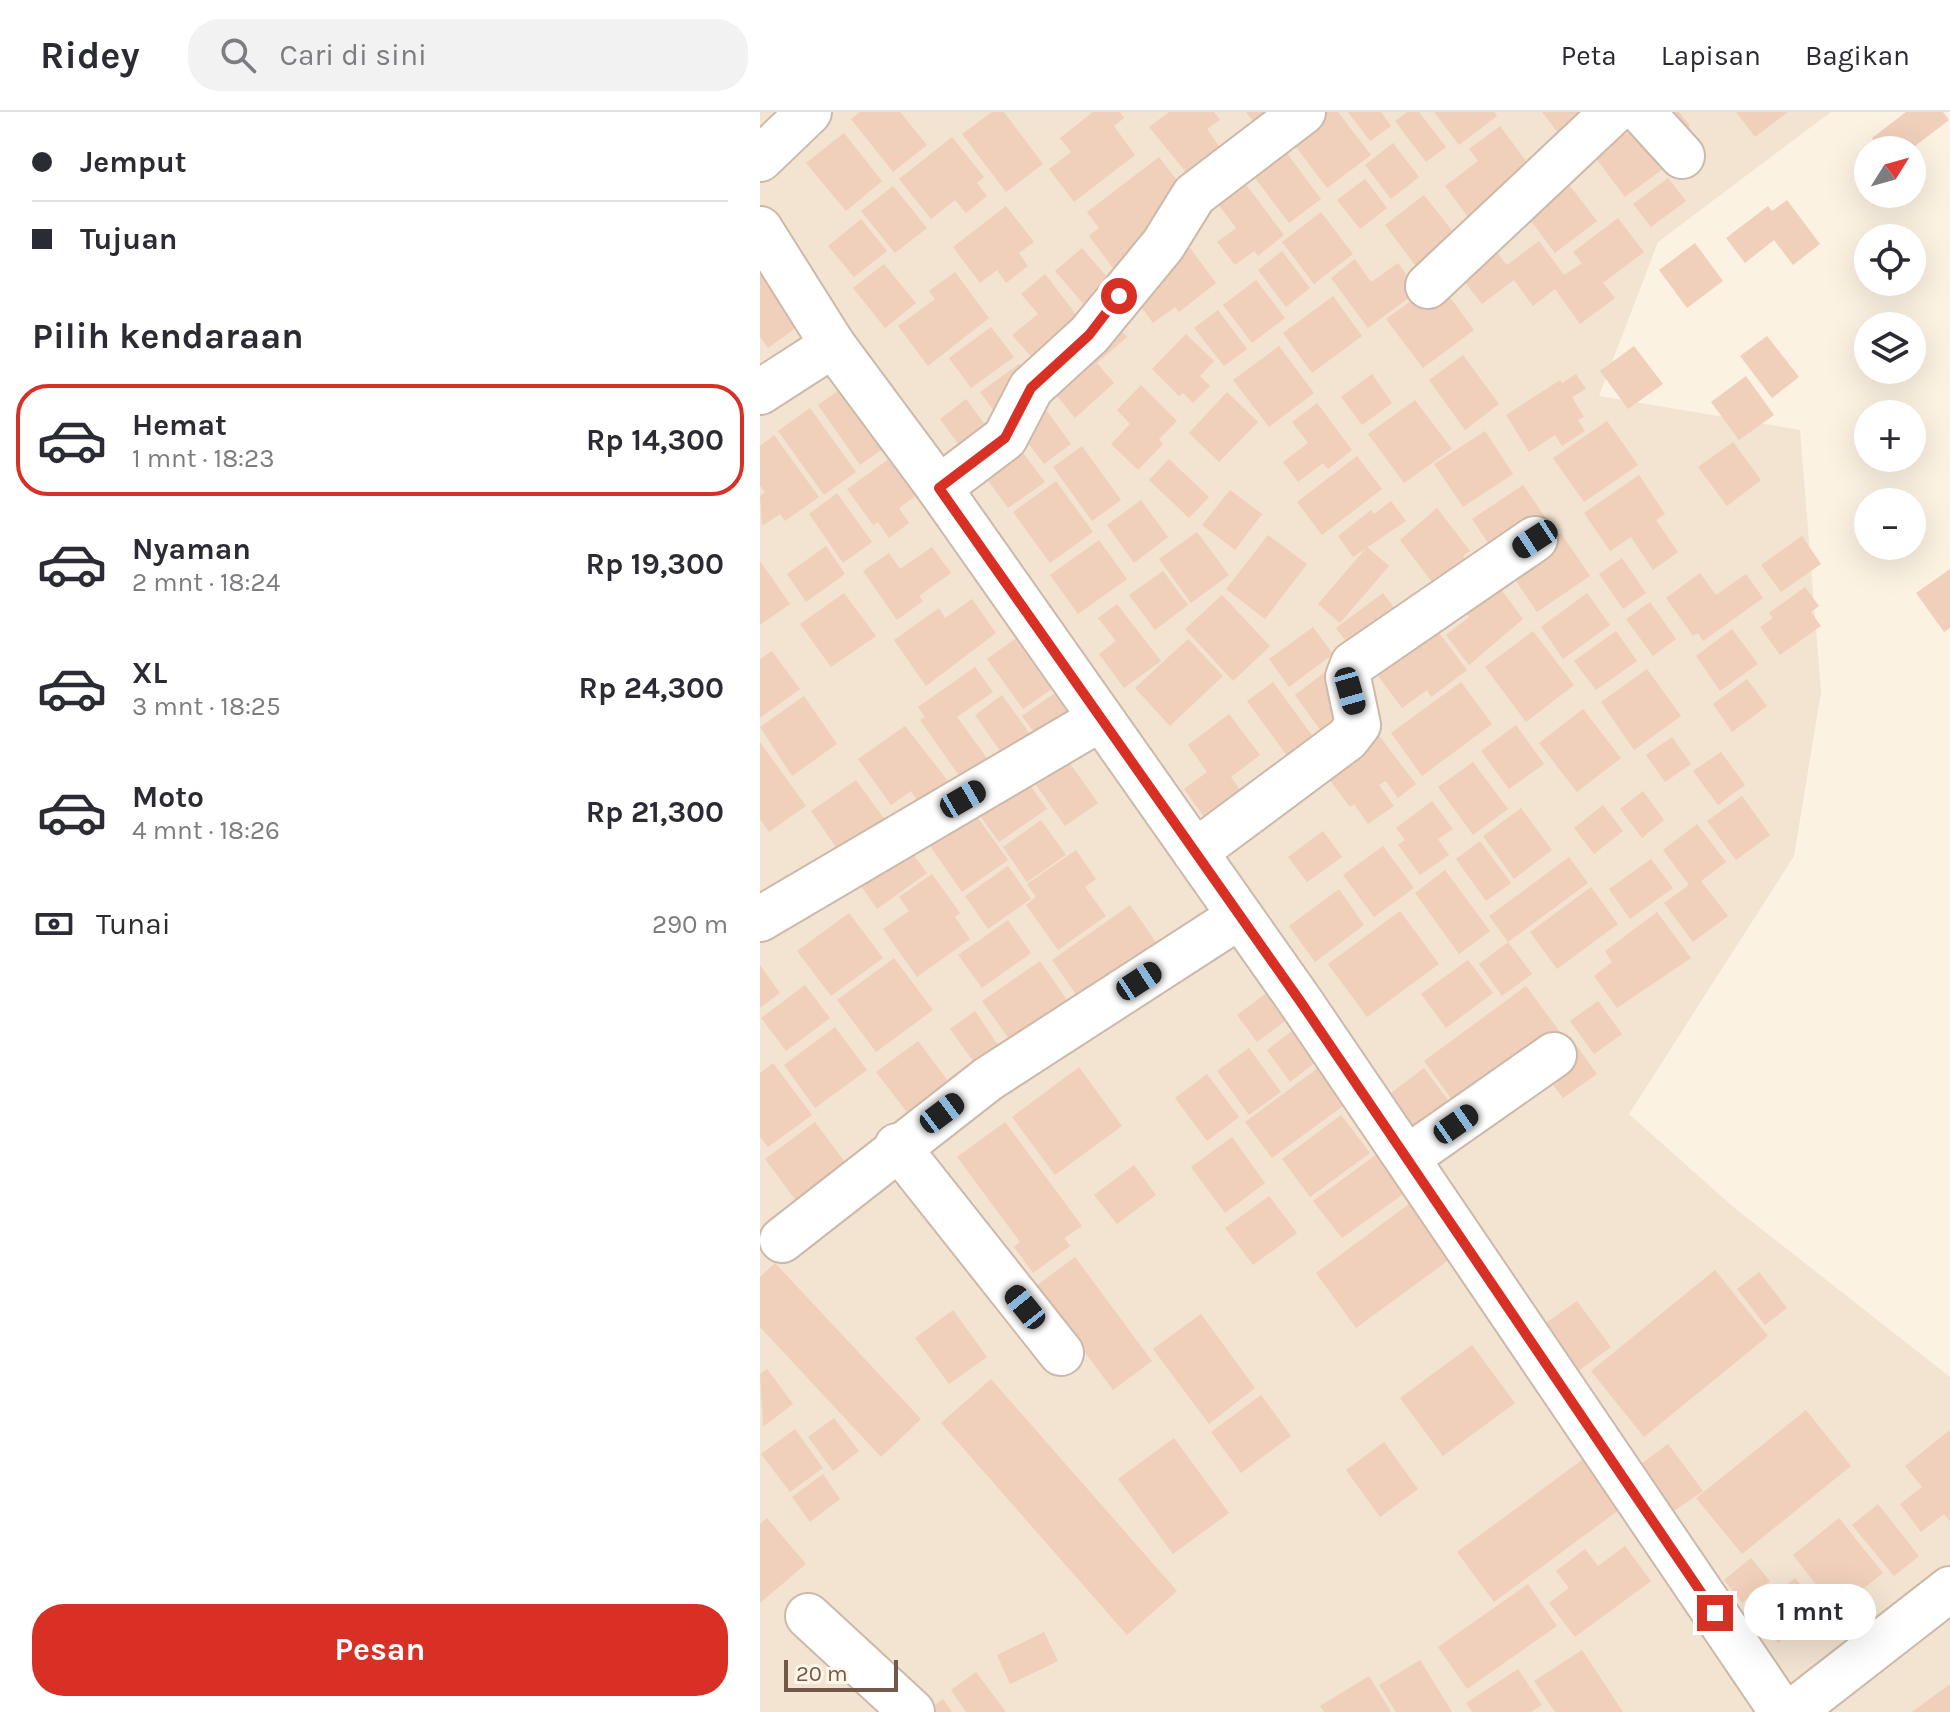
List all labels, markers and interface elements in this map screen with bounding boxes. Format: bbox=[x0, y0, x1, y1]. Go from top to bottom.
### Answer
search box bbox=[188, 19, 748, 91]
text: Ridey bbox=[40, 33, 140, 78]
icon: search bbox=[216, 33, 260, 77]
text: Cari di sini bbox=[280, 37, 427, 73]
text: Peta bbox=[1561, 39, 1617, 72]
text: Lapisan bbox=[1661, 39, 1761, 72]
text: Bagikan bbox=[1805, 39, 1910, 72]
north arrow bbox=[1854, 136, 1926, 208]
map controls bbox=[1854, 136, 1926, 560]
text: Jemput bbox=[80, 144, 187, 180]
text: Tujuan bbox=[80, 221, 177, 257]
button: locate bbox=[1854, 224, 1926, 296]
route start bbox=[1101, 278, 1137, 314]
button: layers bbox=[1854, 312, 1926, 384]
text: Pilih kendaraan bbox=[32, 315, 304, 357]
button: + bbox=[1854, 400, 1926, 472]
icon: car bbox=[36, 404, 108, 476]
text: Hemat bbox=[132, 407, 227, 443]
text: Rp 14,300 bbox=[586, 422, 724, 458]
text: 1 mnt · 18:23 bbox=[132, 443, 275, 474]
button: − bbox=[1854, 488, 1926, 560]
car bbox=[1508, 516, 1562, 562]
icon: car bbox=[36, 528, 108, 600]
text: Nyaman bbox=[132, 531, 251, 567]
text: Rp 19,300 bbox=[586, 546, 724, 582]
text: 2 mnt · 18:24 bbox=[132, 567, 280, 598]
icon: car bbox=[36, 652, 108, 724]
text: XL bbox=[132, 655, 167, 691]
car bbox=[1332, 665, 1368, 717]
text: Rp 24,300 bbox=[579, 670, 724, 706]
text: 3 mnt · 18:25 bbox=[132, 691, 281, 722]
icon: car bbox=[36, 776, 108, 848]
car bbox=[936, 777, 990, 821]
text: Moto bbox=[132, 779, 204, 815]
text: Rp 21,300 bbox=[586, 794, 724, 830]
text: 4 mnt · 18:26 bbox=[132, 815, 280, 846]
icon: cash bbox=[32, 902, 76, 946]
text: Tunai bbox=[96, 906, 171, 942]
text: 290 m bbox=[652, 909, 728, 940]
car bbox=[1112, 958, 1166, 1004]
car bbox=[916, 1089, 968, 1137]
car bbox=[1429, 1100, 1483, 1148]
car bbox=[1001, 1281, 1049, 1333]
callout: 1 mnt bbox=[1743, 1585, 1875, 1641]
route end bbox=[1697, 1595, 1733, 1631]
text: 1 mnt bbox=[1777, 1596, 1843, 1627]
button: Pesan bbox=[32, 1604, 728, 1696]
scale bar bbox=[784, 1656, 898, 1692]
text: 20 m bbox=[796, 1661, 848, 1687]

